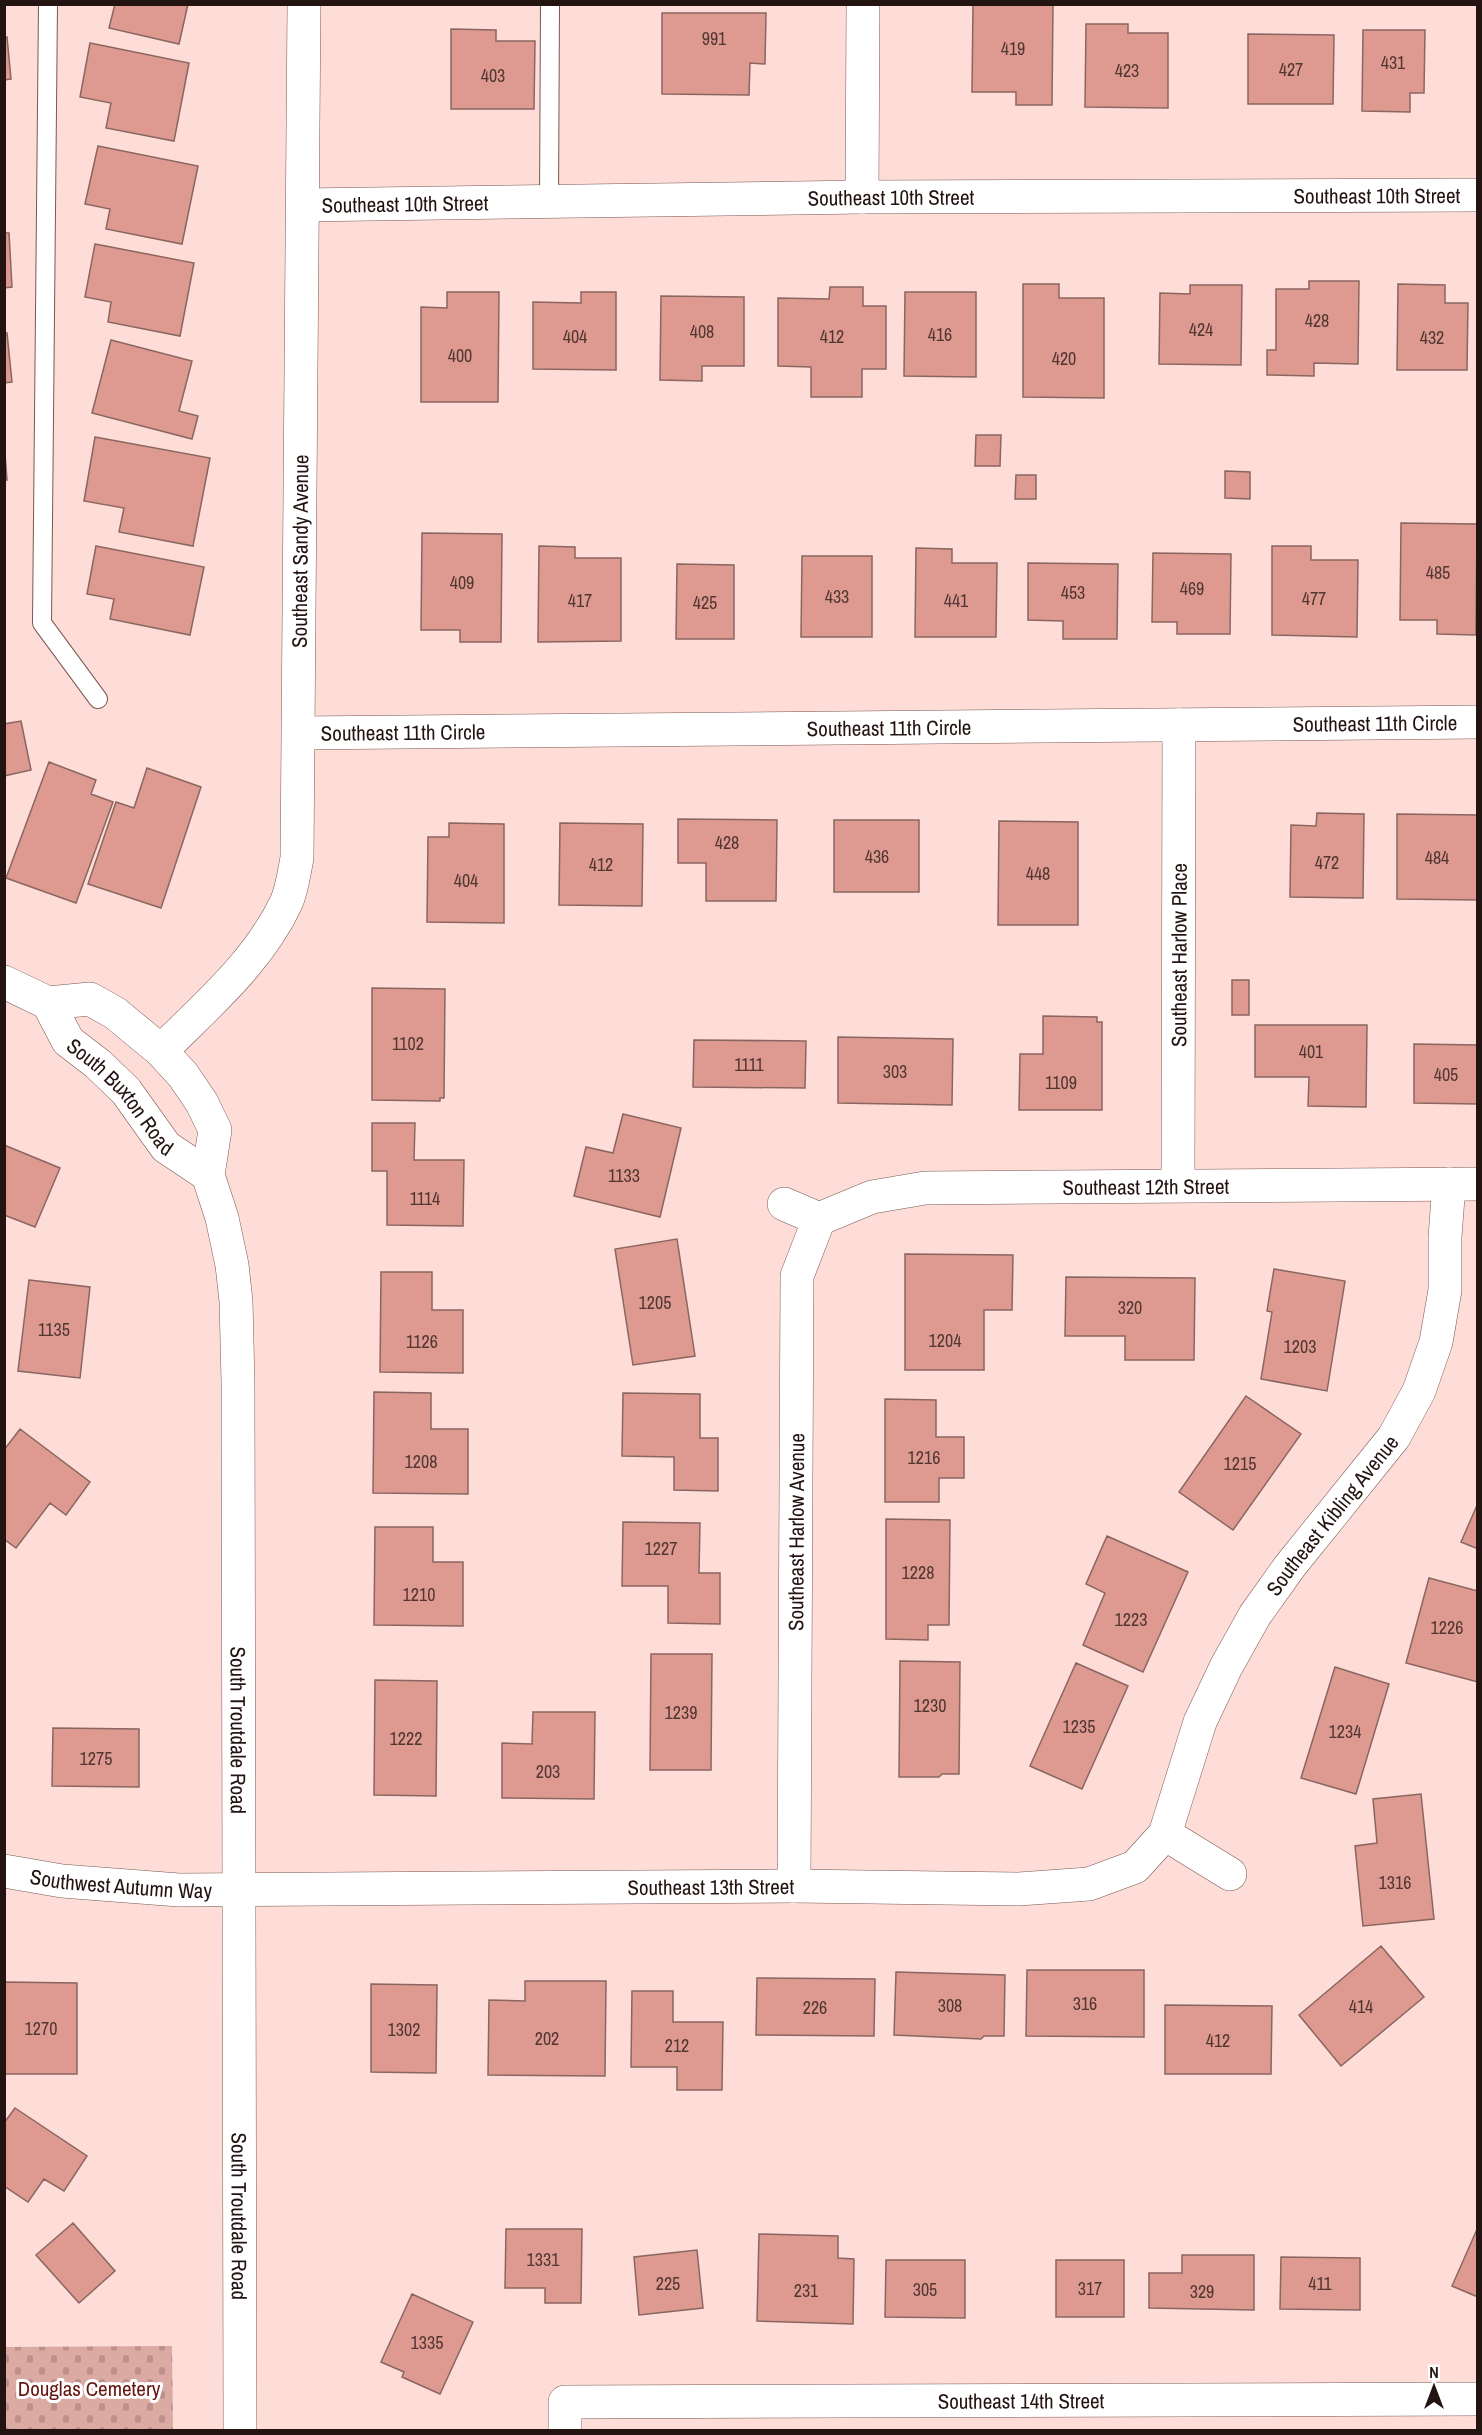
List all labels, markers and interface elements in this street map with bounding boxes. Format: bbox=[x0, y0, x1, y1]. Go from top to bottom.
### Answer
house number: 991 bbox=[702, 26, 727, 51]
house number: 419 bbox=[1001, 36, 1025, 61]
house number: 431 bbox=[1381, 50, 1406, 75]
house number: 427 bbox=[1279, 57, 1303, 82]
house number: 423 bbox=[1115, 58, 1139, 83]
house number: 403 bbox=[481, 63, 505, 88]
street label: Southeast 10th Street bbox=[1294, 181, 1461, 210]
street label: Southeast 10th Street bbox=[807, 182, 975, 212]
street label: Southeast 10th Street bbox=[321, 188, 489, 219]
house number: 428 bbox=[1305, 308, 1329, 333]
house number: 424 bbox=[1189, 317, 1213, 342]
house number: 408 bbox=[690, 319, 714, 344]
house number: 416 bbox=[928, 322, 952, 347]
house number: 404 bbox=[563, 324, 587, 349]
house number: 412 bbox=[820, 324, 844, 349]
house number: 432 bbox=[1420, 325, 1444, 350]
house number: 400 bbox=[448, 343, 472, 368]
house number: 420 bbox=[1052, 346, 1076, 371]
street label: Southeast Sandy Avenue bbox=[284, 454, 315, 648]
house number: 485 bbox=[1426, 560, 1450, 585]
house number: 409 bbox=[450, 570, 474, 595]
house number: 469 bbox=[1180, 576, 1204, 601]
house number: 453 bbox=[1061, 580, 1085, 605]
house number: 433 bbox=[825, 584, 849, 609]
house number: 477 bbox=[1302, 586, 1326, 611]
house number: 417 bbox=[568, 588, 592, 613]
house number: 441 bbox=[944, 588, 969, 613]
house number: 425 bbox=[693, 590, 717, 615]
street label: Southeast 11th Circle bbox=[1293, 708, 1457, 738]
street label: Southeast 11th Circle bbox=[807, 712, 971, 743]
street label: Southeast 11th Circle bbox=[321, 717, 485, 747]
house number: 428 bbox=[715, 830, 739, 855]
house number: 436 bbox=[865, 844, 889, 869]
house number: 484 bbox=[1425, 845, 1449, 870]
house number: 472 bbox=[1315, 850, 1339, 875]
house number: 412 bbox=[589, 852, 613, 877]
house number: 448 bbox=[1026, 861, 1050, 886]
street label: Southeast Harlow Place bbox=[1164, 863, 1193, 1047]
house number: 404 bbox=[454, 868, 478, 893]
street label: South Buxton Road bbox=[61, 1031, 179, 1163]
house number: 1102 bbox=[392, 1031, 424, 1056]
house number: 401 bbox=[1299, 1039, 1324, 1064]
house number: 1111 bbox=[734, 1052, 765, 1077]
house number: 303 bbox=[883, 1059, 907, 1084]
house number: 405 bbox=[1434, 1062, 1458, 1087]
house number: 1109 bbox=[1045, 1070, 1077, 1095]
house number: 1133 bbox=[608, 1163, 640, 1188]
street label: Southeast 12th Street bbox=[1062, 1171, 1230, 1202]
house number: 1114 bbox=[410, 1186, 440, 1211]
house number: 1205 bbox=[639, 1290, 671, 1315]
house number: 320 bbox=[1118, 1295, 1142, 1320]
house number: 1135 bbox=[38, 1317, 70, 1342]
house number: 1204 bbox=[929, 1328, 961, 1353]
house number: 1126 bbox=[406, 1329, 438, 1354]
house number: 1203 bbox=[1284, 1334, 1316, 1359]
street label: Southeast Kibling Avenue bbox=[1259, 1428, 1405, 1601]
street label: Southeast Harlow Avenue bbox=[781, 1433, 811, 1631]
house number: 1216 bbox=[908, 1445, 940, 1470]
house number: 1208 bbox=[405, 1449, 437, 1474]
house number: 1215 bbox=[1224, 1451, 1256, 1476]
house number: 1227 bbox=[645, 1536, 677, 1561]
house number: 1228 bbox=[902, 1560, 934, 1585]
house number: 1210 bbox=[403, 1582, 435, 1607]
house number: 1223 bbox=[1115, 1607, 1147, 1632]
house number: 1226 bbox=[1431, 1615, 1463, 1640]
street label: South Troutdale Road bbox=[224, 1646, 253, 1814]
house number: 1230 bbox=[914, 1693, 946, 1718]
house number: 1239 bbox=[665, 1700, 697, 1725]
house number: 1235 bbox=[1063, 1714, 1095, 1739]
house number: 1234 bbox=[1329, 1719, 1361, 1744]
house number: 1222 bbox=[390, 1726, 422, 1751]
house number: 1275 bbox=[80, 1746, 112, 1771]
house number: 203 bbox=[536, 1759, 560, 1784]
street label: Southwest Autumn Way bbox=[28, 1861, 212, 1905]
house number: 1316 bbox=[1379, 1870, 1411, 1895]
street label: Southeast 13th Street bbox=[627, 1871, 794, 1902]
house number: 316 bbox=[1073, 1991, 1097, 2016]
house number: 308 bbox=[938, 1993, 962, 2018]
house number: 414 bbox=[1349, 1994, 1373, 2019]
house number: 226 bbox=[803, 1995, 827, 2020]
house number: 1270 bbox=[25, 2016, 57, 2041]
house number: 1302 bbox=[388, 2017, 420, 2042]
house number: 202 bbox=[535, 2026, 559, 2051]
house number: 412 bbox=[1206, 2028, 1230, 2053]
house number: 212 bbox=[665, 2033, 689, 2058]
street label: South Troutdale Road bbox=[225, 2132, 254, 2300]
house number: 1331 bbox=[527, 2247, 560, 2272]
house number: 225 bbox=[656, 2271, 680, 2296]
house number: 411 bbox=[1308, 2271, 1333, 2296]
house number: 317 bbox=[1078, 2276, 1102, 2301]
house number: 305 bbox=[913, 2277, 937, 2302]
house number: 231 bbox=[794, 2278, 819, 2303]
house number: 329 bbox=[1190, 2279, 1214, 2304]
house number: 1335 bbox=[411, 2330, 443, 2355]
north arrow bbox=[1404, 2357, 1464, 2417]
text: N bbox=[1429, 2361, 1439, 2383]
park label: Douglas Cemetery bbox=[18, 2374, 161, 2403]
street label: Southeast 14th Street bbox=[938, 2386, 1105, 2415]

